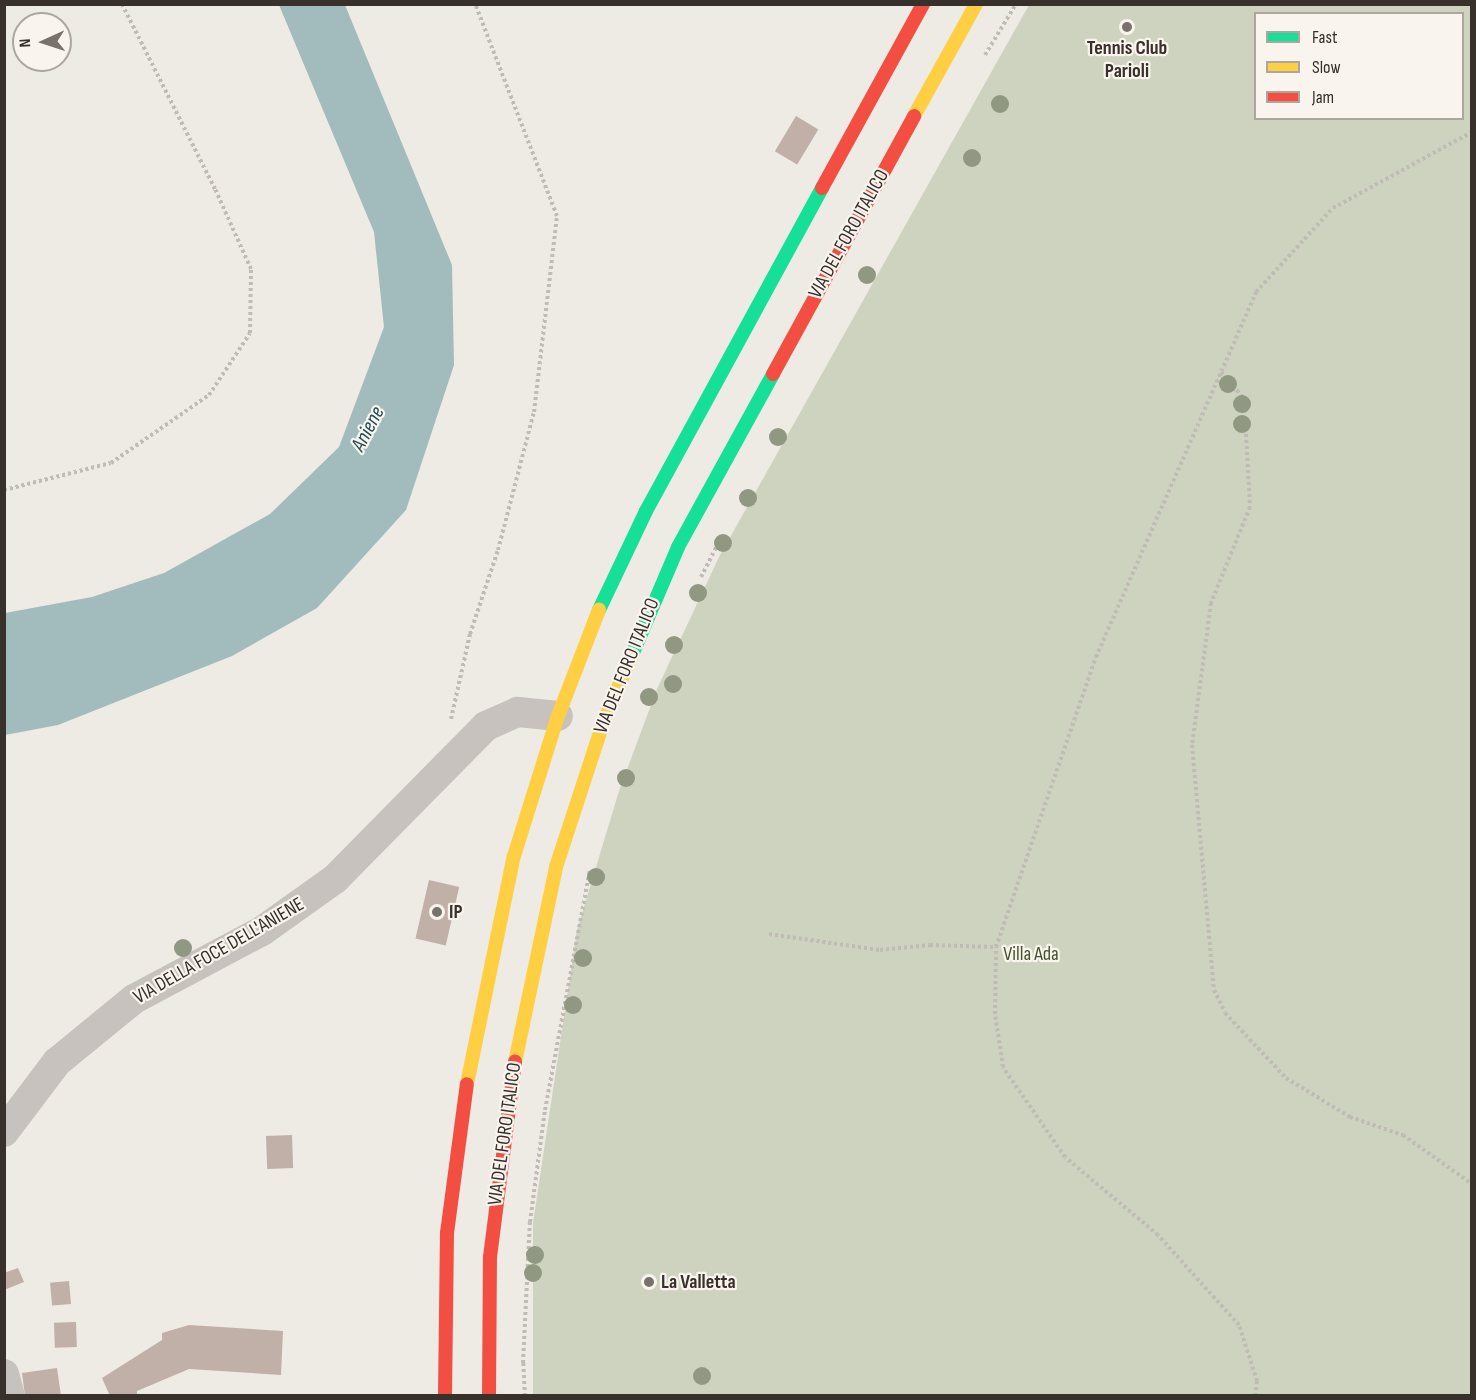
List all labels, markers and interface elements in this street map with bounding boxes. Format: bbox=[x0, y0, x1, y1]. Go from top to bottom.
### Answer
north arrow bbox=[12, 12, 72, 72]
legend bbox=[1254, 12, 1464, 120]
marker: Tennis Club Parioli bbox=[1120, 20, 1134, 34]
text: Fast bbox=[1312, 27, 1337, 48]
place label: Tennis Club Parioli bbox=[1087, 36, 1167, 83]
text: N bbox=[16, 38, 35, 48]
text: Slow bbox=[1312, 57, 1341, 78]
text: Jam bbox=[1312, 87, 1334, 108]
street label: VIA DEL FORO ITALICO bbox=[804, 165, 894, 303]
water label: Aniene bbox=[346, 402, 390, 456]
street label: VIA DEL FORO ITALICO bbox=[589, 595, 665, 737]
street label: VIA DELLA FOCE DELL'ANIENE bbox=[130, 892, 308, 1010]
place label: IP bbox=[449, 900, 462, 924]
marker: IP bbox=[430, 905, 444, 919]
park label: Villa Ada bbox=[1003, 942, 1059, 966]
street label: VIA DEL FORO ITALICO bbox=[483, 1061, 527, 1207]
place label: La Valletta bbox=[661, 1270, 736, 1294]
marker: La Valletta bbox=[642, 1275, 656, 1289]

